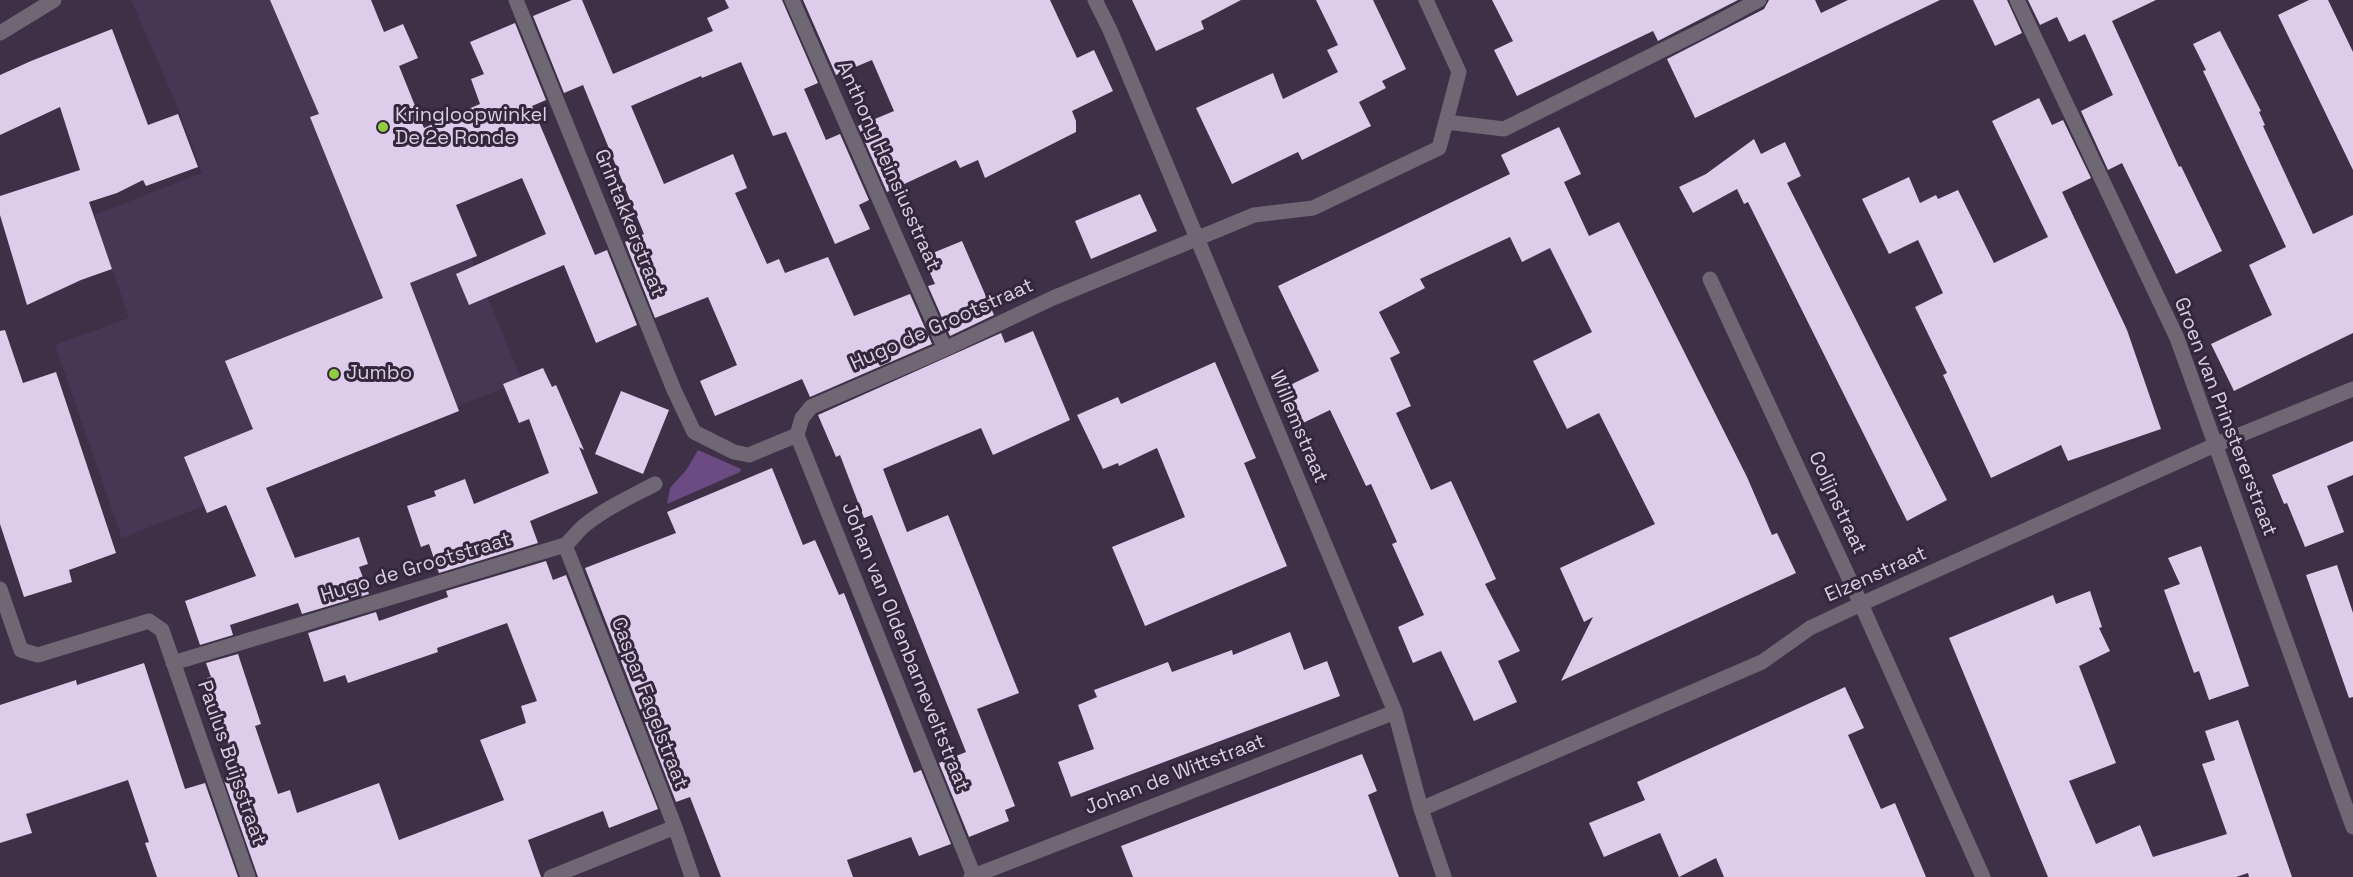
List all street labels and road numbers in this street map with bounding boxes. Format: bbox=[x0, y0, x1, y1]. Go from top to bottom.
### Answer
street label: Anthony Heinsiusstraat bbox=[831, 58, 945, 274]
street label: Grintakkerstraat bbox=[589, 146, 669, 300]
street label: Hugo de Grootstraat bbox=[847, 274, 1037, 376]
street label: Groen van Prinstererstraat bbox=[2168, 294, 2282, 540]
street label: Willemstraat bbox=[1264, 367, 1332, 487]
street label: Colijnstraat bbox=[1803, 448, 1871, 558]
street label: Johan van Oldenbarneveltstraat bbox=[836, 499, 974, 795]
street label: Hugo de Grootstraat bbox=[318, 528, 514, 608]
street label: Elzenstraat bbox=[1822, 542, 1930, 608]
street label: Caspar Fagelstraat bbox=[605, 614, 693, 792]
street label: Paulus Buijsstraat bbox=[192, 678, 270, 848]
street label: Johan de Wittstraat bbox=[1082, 730, 1268, 820]

